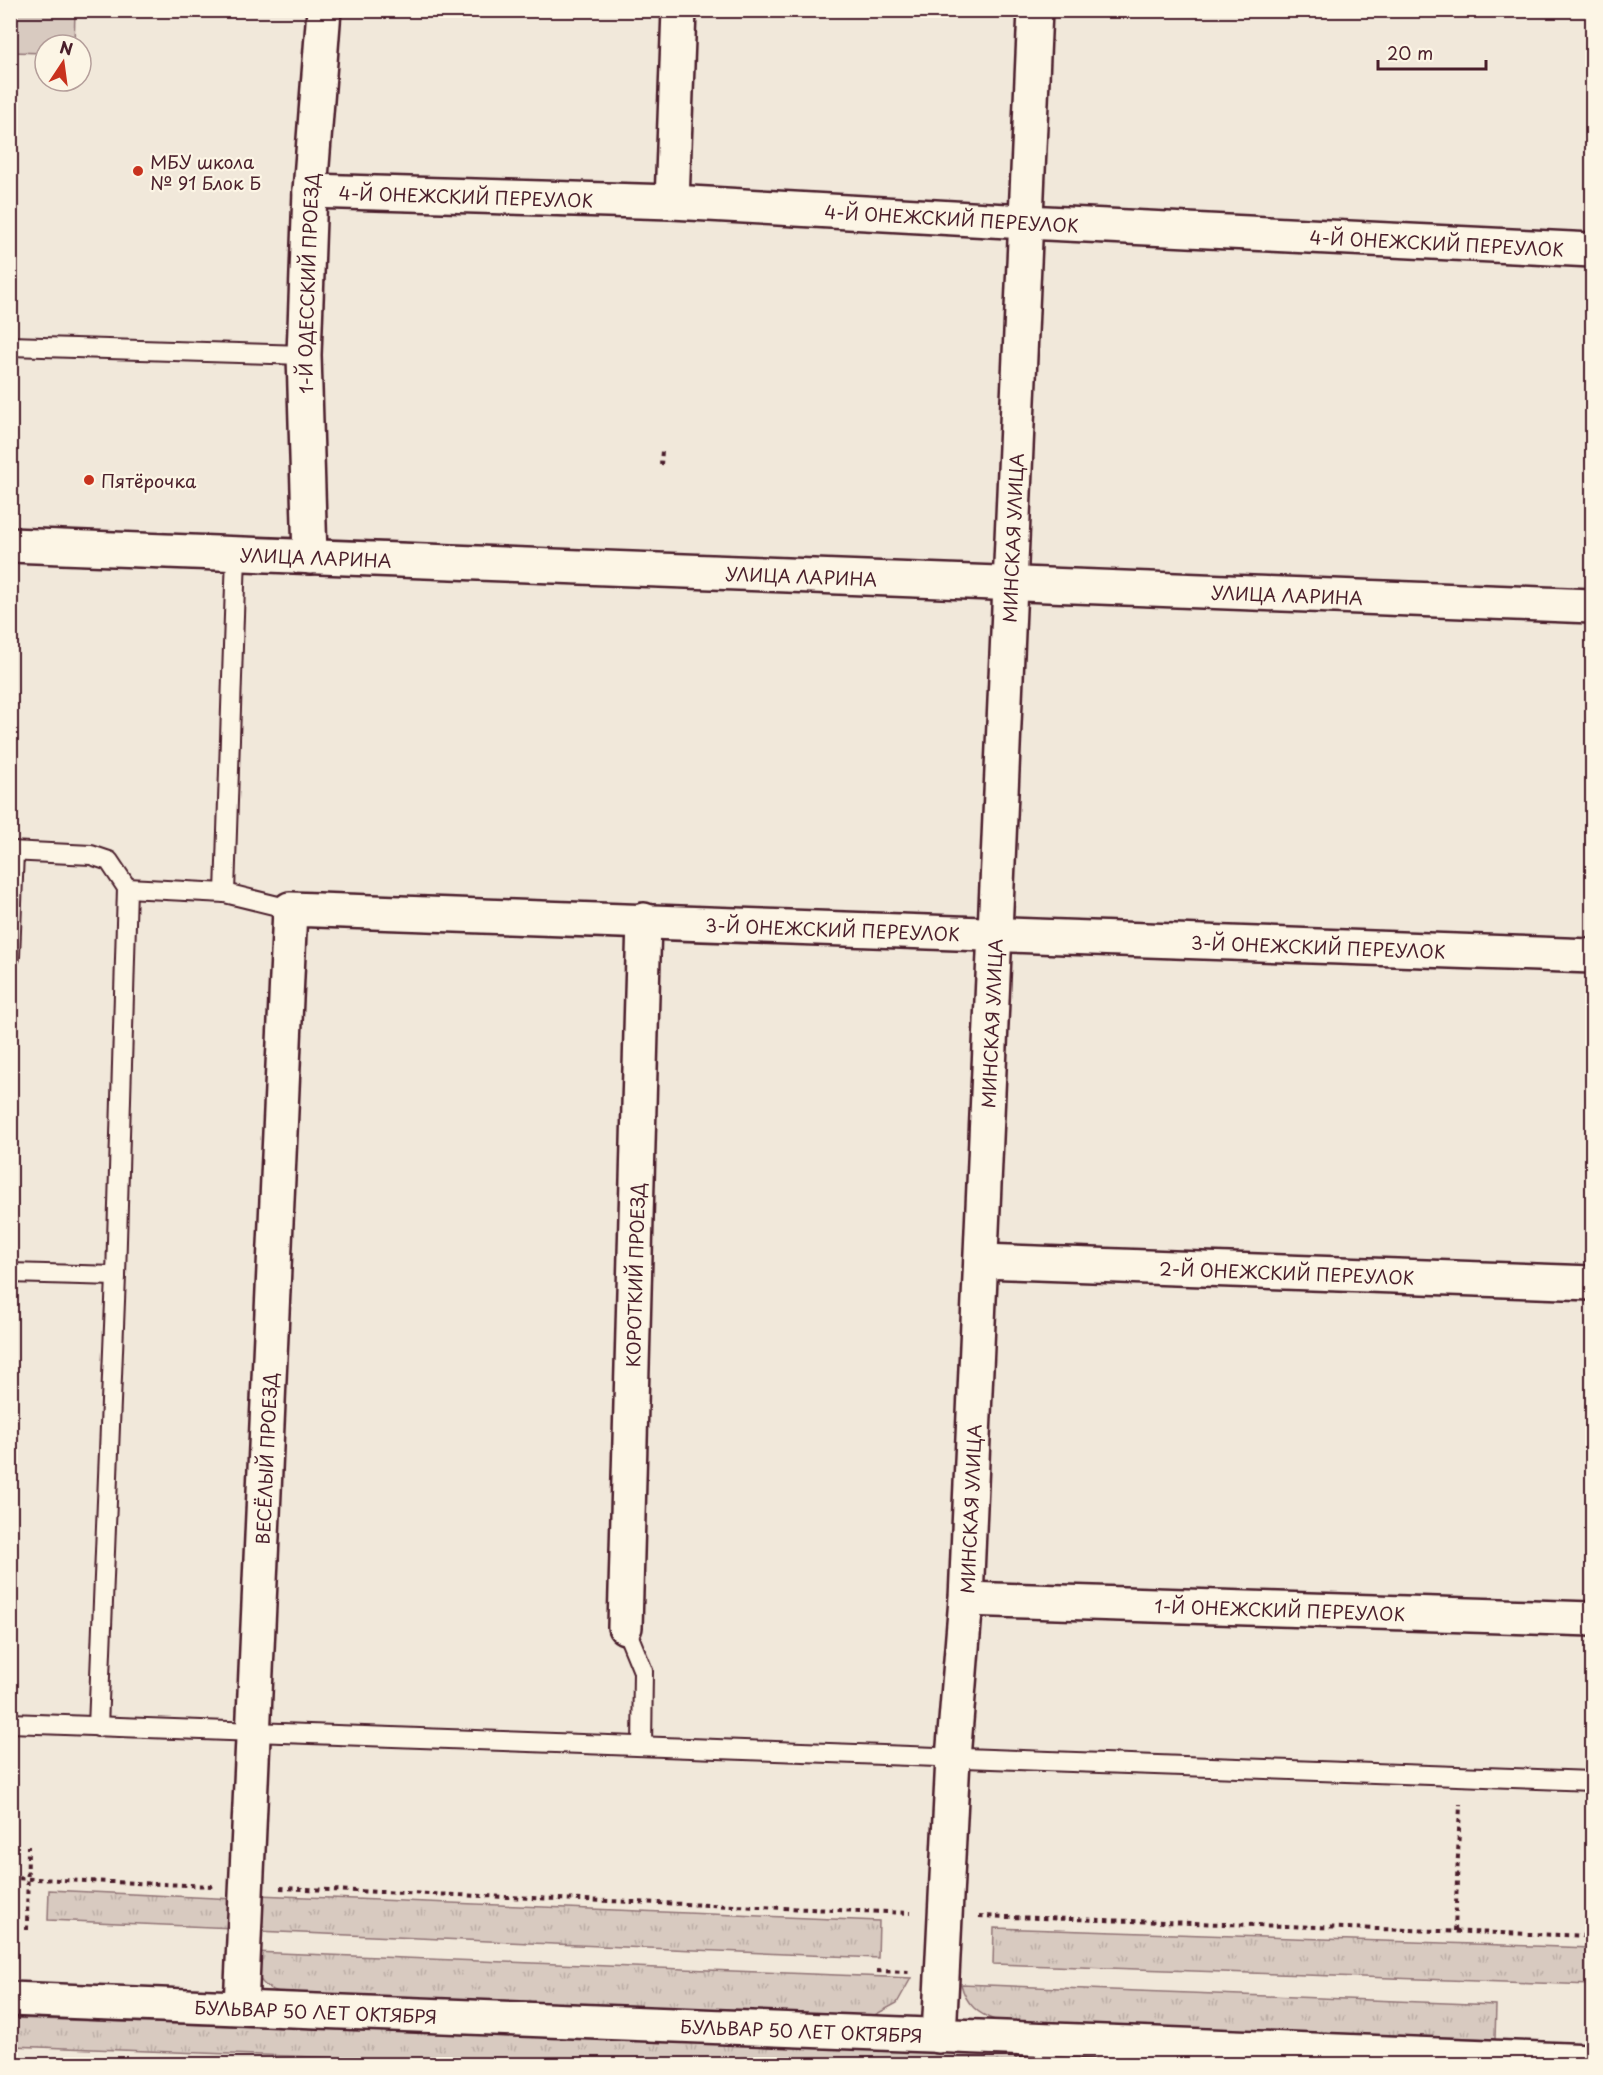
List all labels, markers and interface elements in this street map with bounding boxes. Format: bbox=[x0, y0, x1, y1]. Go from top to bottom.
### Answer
north arrow bbox=[33, 33, 93, 93]
scale bar bbox=[1378, 33, 1486, 71]
text: N bbox=[58, 34, 75, 61]
text: 20 m bbox=[1387, 39, 1433, 66]
place label: МБУ школа № 91 Блок Б bbox=[150, 148, 261, 196]
marker: МБУ школа № 91 Блок Б bbox=[131, 164, 145, 178]
street label: 1-Й ОДЕССКИЙ ПРОЕЗД bbox=[290, 172, 325, 394]
street label: 4-Й ОНЕЖСКИЙ ПЕРЕУЛОК bbox=[338, 178, 594, 213]
street label: 4-Й ОНЕЖСКИЙ ПЕРЕУЛОК bbox=[824, 197, 1079, 238]
street label: 4-Й ОНЕЖСКИЙ ПЕРЕУЛОК bbox=[1309, 223, 1565, 262]
street label: МИНСКАЯ УЛИЦА bbox=[995, 452, 1029, 623]
place label: Пятёрочка bbox=[101, 467, 197, 494]
marker: Пятёрочка bbox=[82, 473, 96, 487]
street label: УЛИЦА ЛАРИНА bbox=[239, 540, 392, 573]
street label: УЛИЦА ЛАРИНА bbox=[725, 559, 878, 592]
street label: УЛИЦА ЛАРИНА bbox=[1211, 578, 1364, 611]
street label: 3-Й ОНЕЖСКИЙ ПЕРЕУЛОК bbox=[705, 911, 960, 947]
street label: 3-Й ОНЕЖСКИЙ ПЕРЕУЛОК bbox=[1191, 928, 1446, 964]
street label: МИНСКАЯ УЛИЦА bbox=[974, 938, 1008, 1109]
street label: КОРОТКИЙ ПРОЕЗД bbox=[618, 1182, 650, 1368]
street label: 2-Й ОНЕЖСКИЙ ПЕРЕУЛОК bbox=[1159, 1254, 1415, 1290]
street label: ВЕСЁЛЫЙ ПРОЕЗД bbox=[248, 1372, 283, 1545]
street label: МИНСКАЯ УЛИЦА bbox=[953, 1423, 987, 1594]
street label: 1-Й ОНЕЖСКИЙ ПЕРЕУЛОК bbox=[1154, 1592, 1406, 1627]
street label: БУЛЬВАР 50 ЛЕТ ОКТЯБРЯ bbox=[194, 1993, 437, 2029]
street label: БУЛЬВАР 50 ЛЕТ ОКТЯБРЯ bbox=[680, 2012, 923, 2048]

